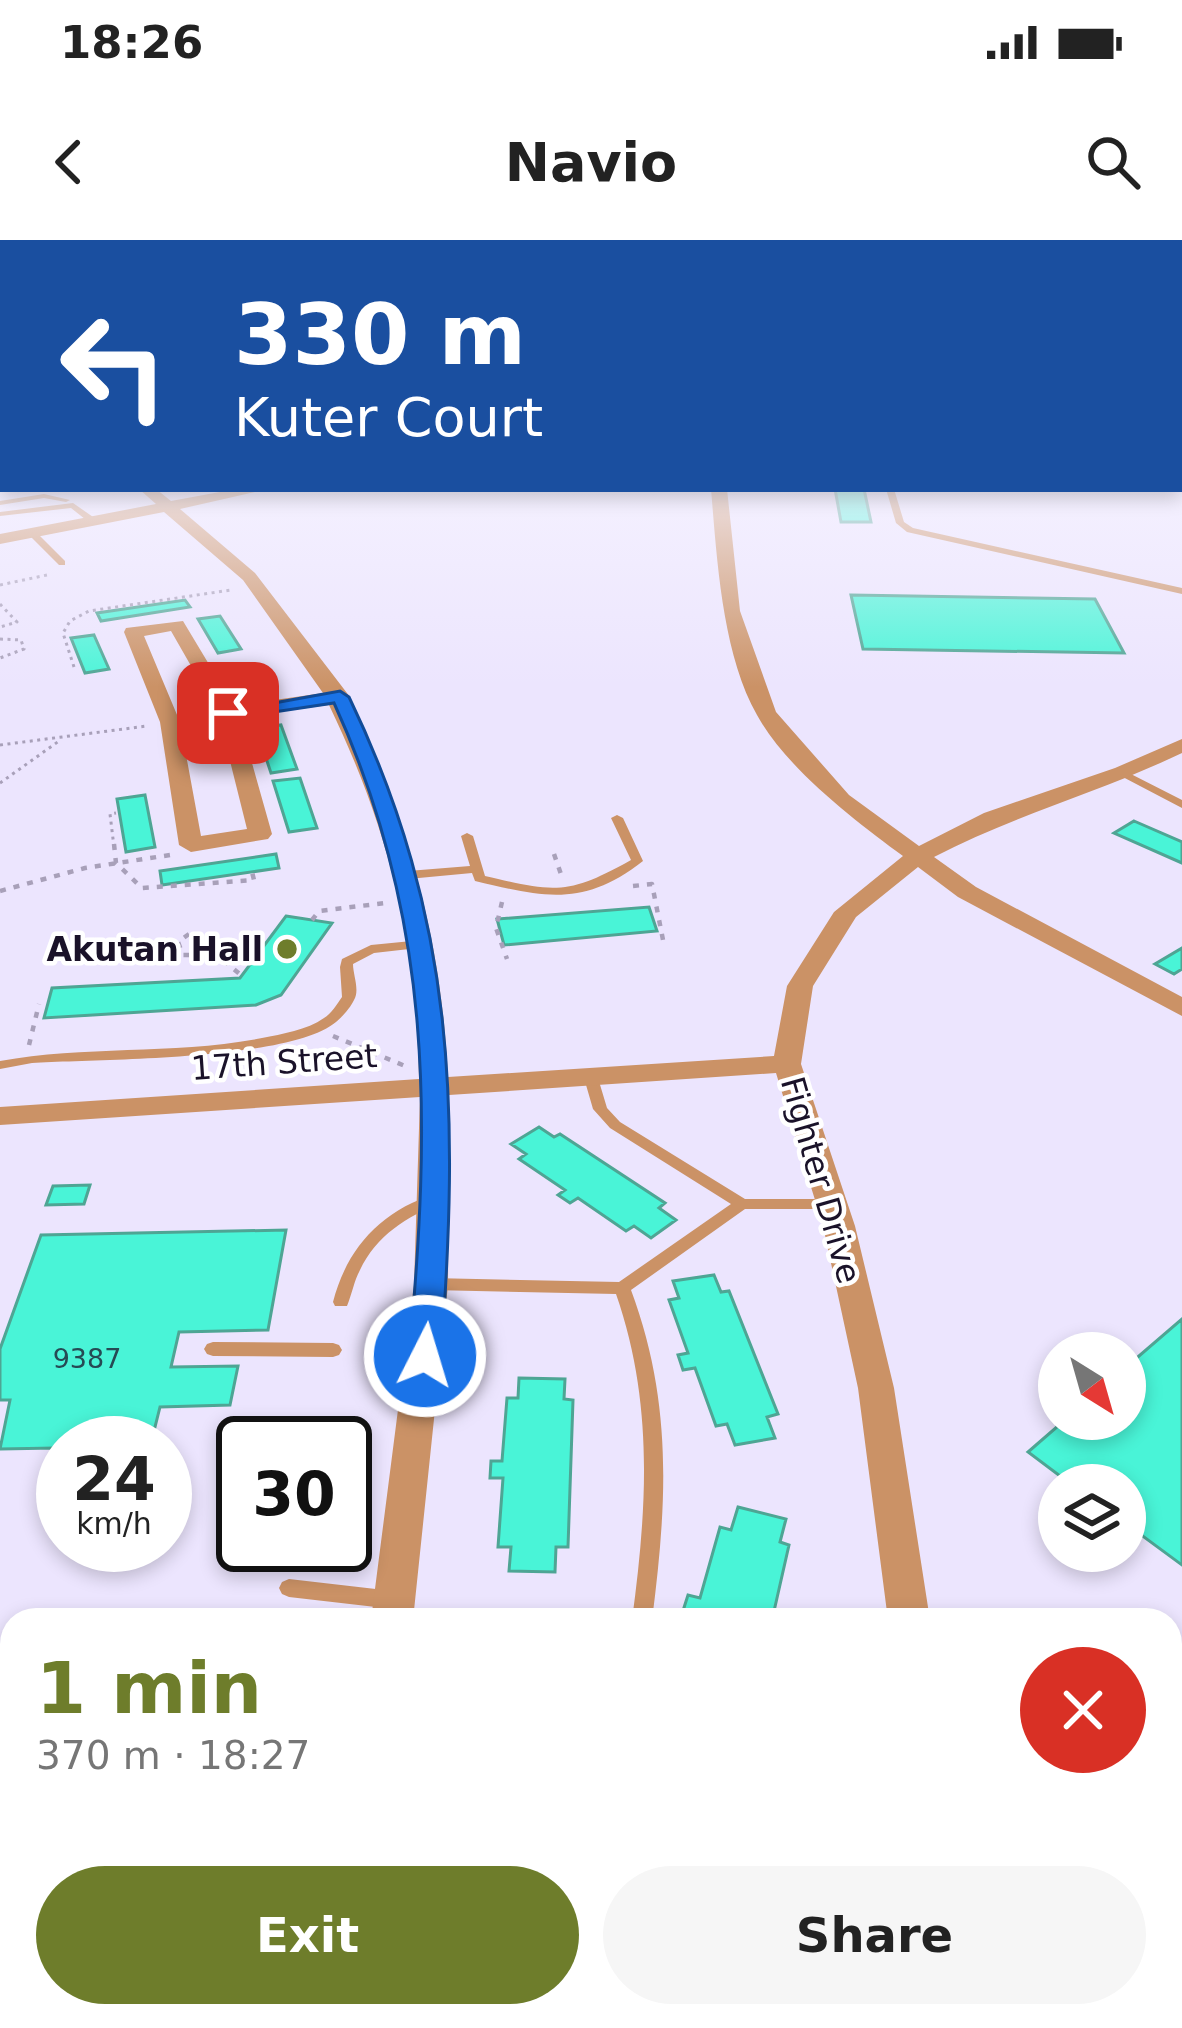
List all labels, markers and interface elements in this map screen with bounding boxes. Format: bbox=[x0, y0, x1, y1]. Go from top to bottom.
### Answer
text: 18:26 bbox=[60, 16, 203, 69]
icon: back bbox=[36, 129, 102, 195]
icon: search bbox=[1080, 129, 1146, 195]
text: Navio bbox=[505, 131, 677, 194]
text: 330 m bbox=[234, 286, 526, 384]
icon: left bbox=[36, 288, 192, 444]
text: Kuter Court bbox=[234, 386, 543, 449]
pin bbox=[177, 662, 279, 764]
icon: arrive bbox=[195, 680, 261, 746]
place label: Akutan Hall bbox=[46, 930, 263, 969]
marker: Akutan Hall bbox=[274, 936, 300, 962]
street label: 17th Street bbox=[190, 1036, 378, 1088]
street label: Fighter Drive bbox=[773, 1072, 869, 1288]
position arrow bbox=[362, 1293, 488, 1419]
north arrow bbox=[1038, 1332, 1146, 1440]
map controls bbox=[1038, 1332, 1146, 1572]
house number: 9387 bbox=[53, 1343, 121, 1374]
speed limit sign: 30 bbox=[216, 1416, 372, 1572]
text: 24 bbox=[72, 1444, 156, 1514]
button: layers bbox=[1038, 1464, 1146, 1572]
text: km/h bbox=[76, 1506, 152, 1541]
text: 1 min bbox=[36, 1646, 262, 1730]
button: close bbox=[1020, 1647, 1146, 1773]
text: 370 m · 18:27 bbox=[36, 1733, 310, 1778]
button: Exit bbox=[36, 1866, 579, 2004]
button: Share bbox=[603, 1866, 1146, 2004]

